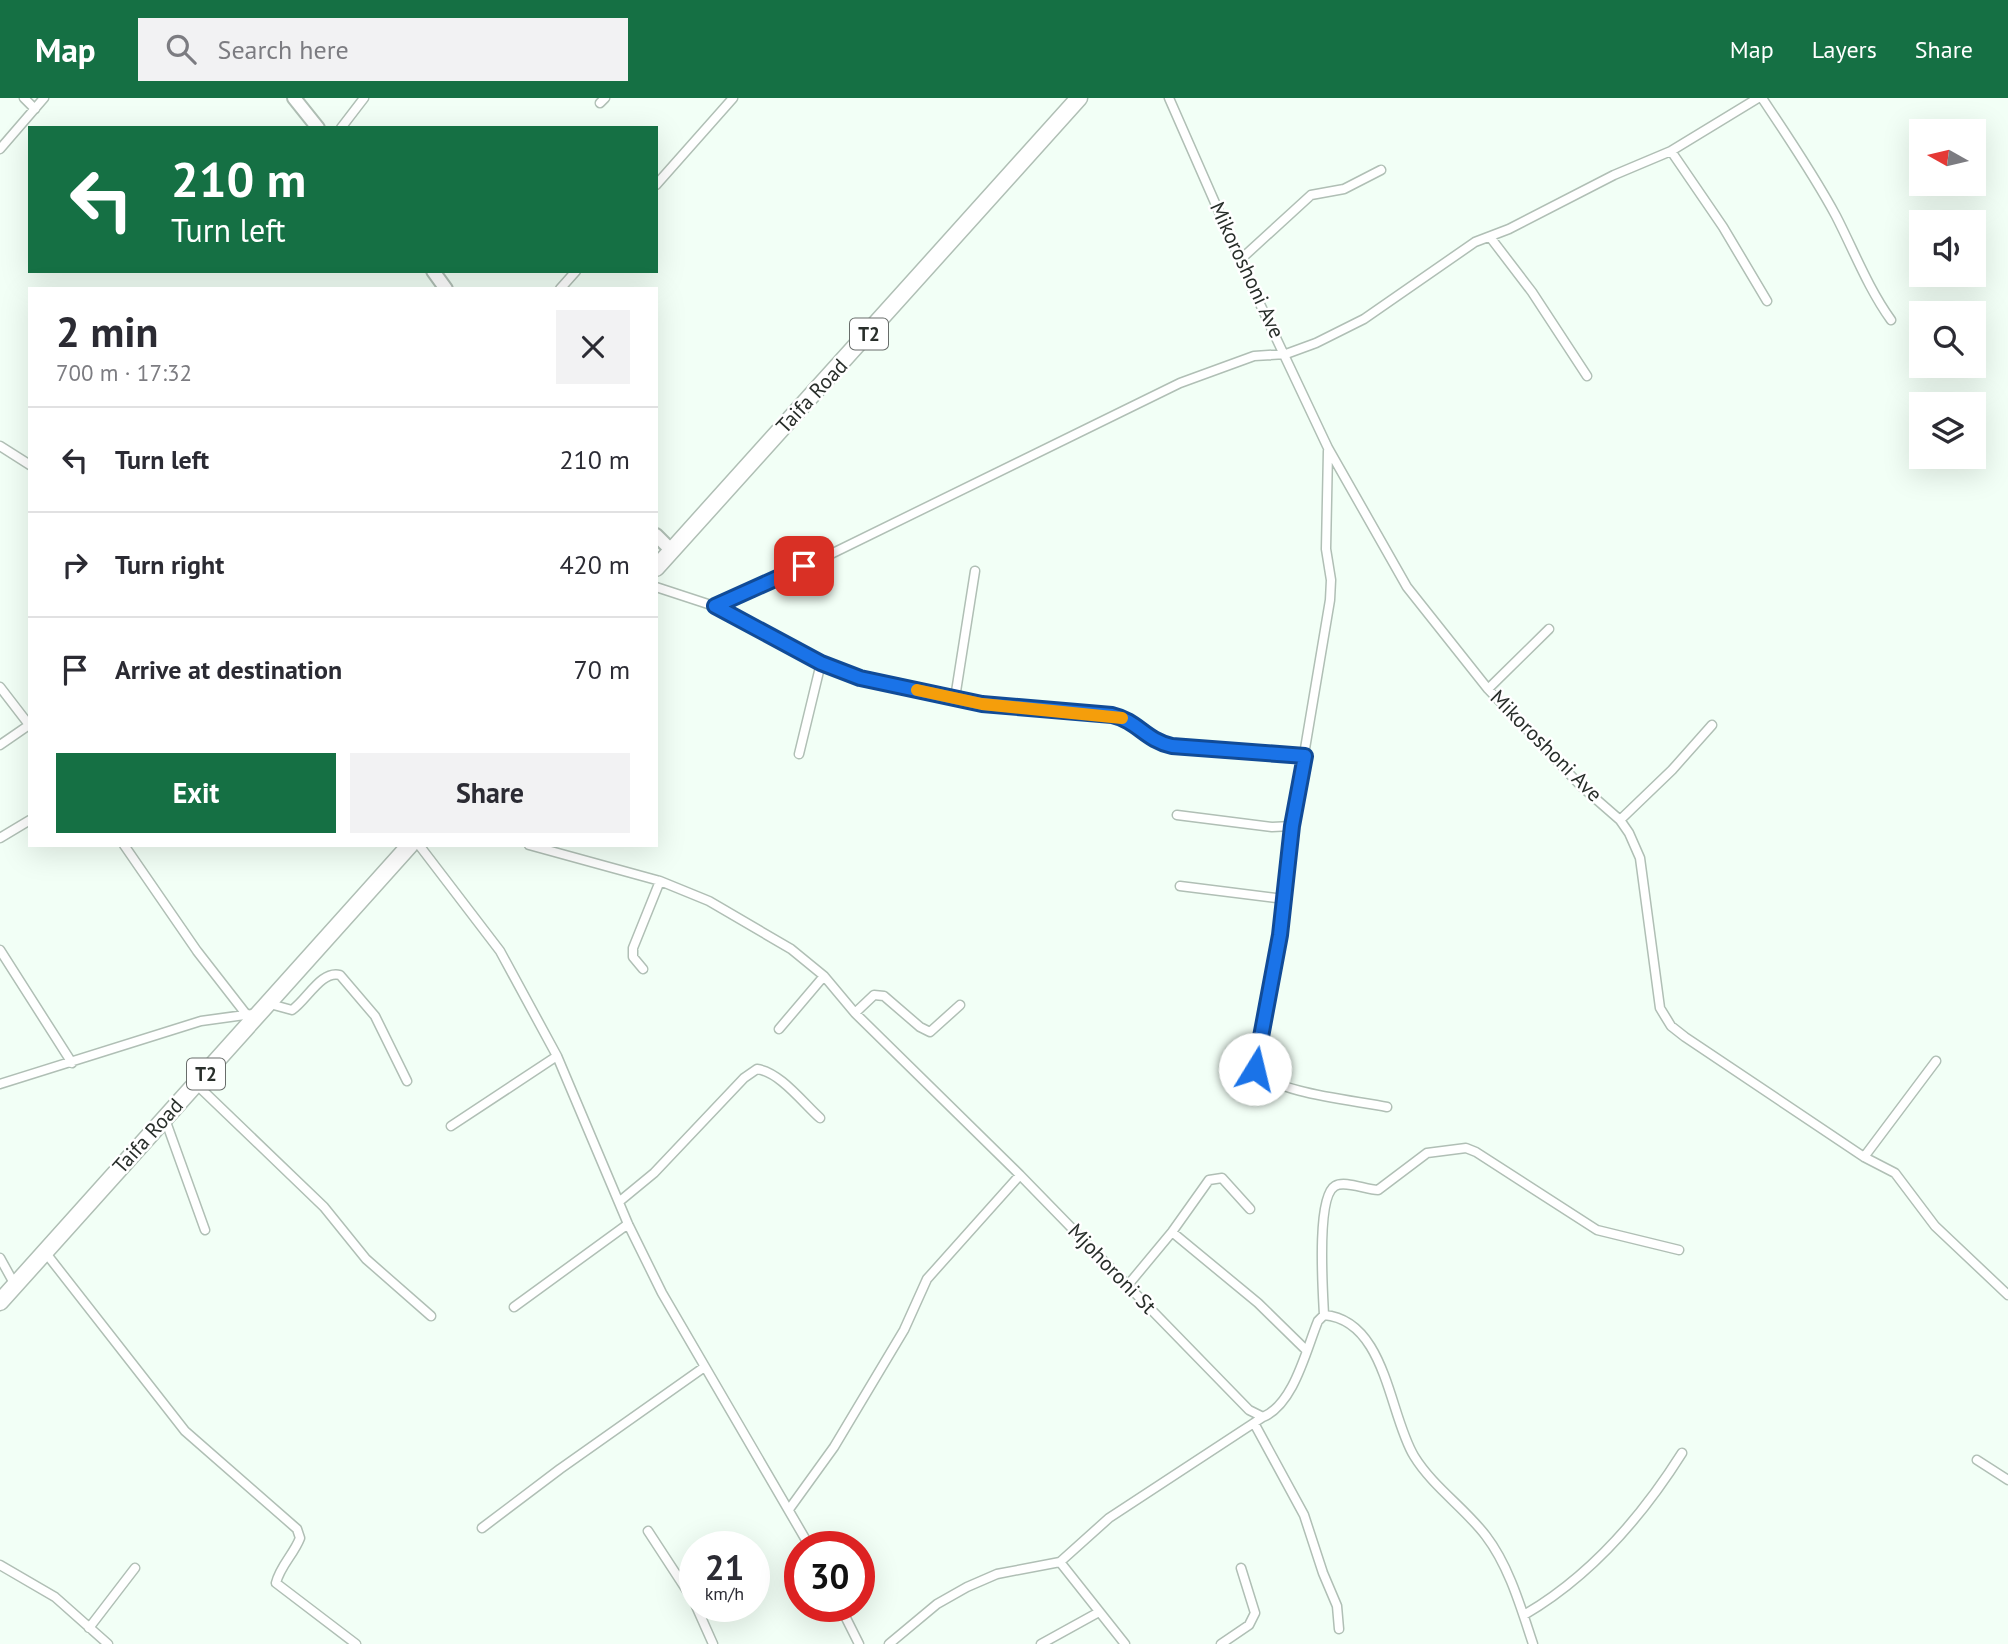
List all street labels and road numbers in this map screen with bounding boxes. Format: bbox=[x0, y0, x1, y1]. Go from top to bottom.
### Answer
street label: Mikoroshoni Ave bbox=[1204, 197, 1291, 342]
road number: T2 bbox=[850, 318, 888, 350]
street label: Taifa Road bbox=[770, 353, 853, 439]
street label: Mikoroshoni Ave bbox=[1485, 684, 1608, 807]
road number: T2 bbox=[187, 1058, 225, 1090]
street label: Taifa Road bbox=[107, 1092, 189, 1179]
street label: Mjohoroni St bbox=[1062, 1218, 1162, 1320]

